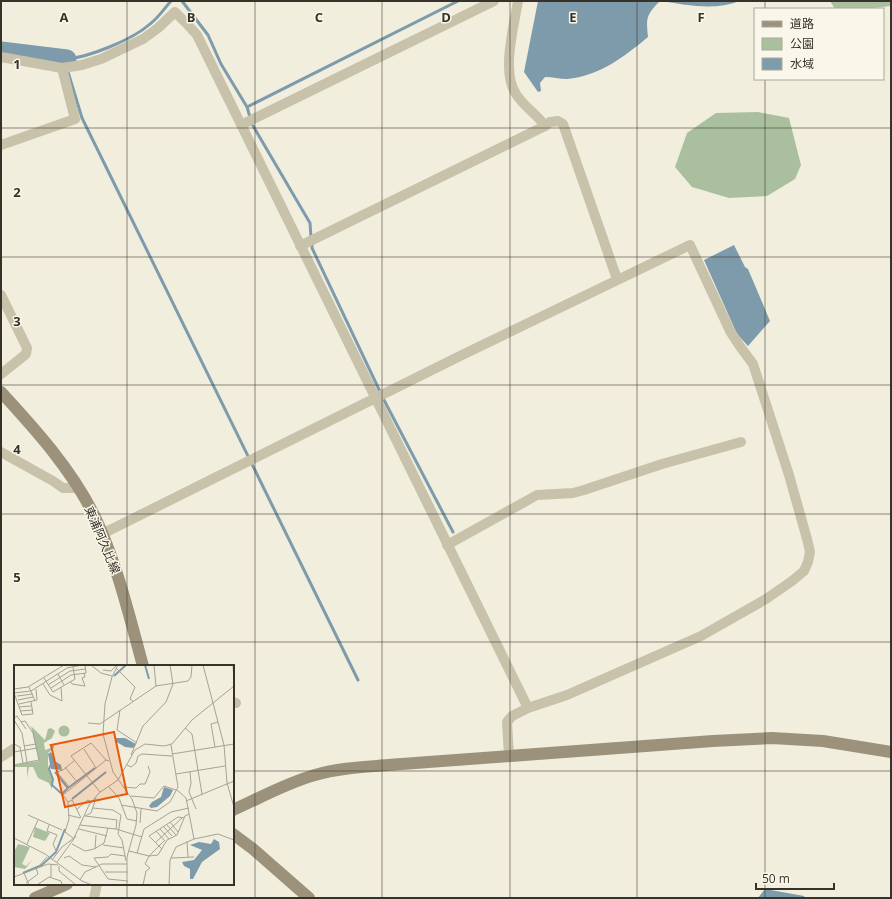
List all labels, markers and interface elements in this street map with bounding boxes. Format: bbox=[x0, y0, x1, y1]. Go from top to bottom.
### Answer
text: A bbox=[60, 8, 69, 26]
text: B bbox=[187, 8, 196, 26]
text: C bbox=[315, 8, 323, 26]
text: D bbox=[441, 8, 451, 26]
text: E bbox=[569, 8, 577, 26]
text: F bbox=[697, 8, 705, 26]
legend bbox=[754, 8, 884, 80]
text: 道路 bbox=[790, 15, 814, 32]
text: 公園 bbox=[790, 35, 814, 52]
text: 1 bbox=[13, 55, 21, 73]
text: 水域 bbox=[790, 55, 814, 72]
text: 2 bbox=[13, 183, 21, 201]
text: 3 bbox=[13, 312, 21, 330]
text: 4 bbox=[13, 440, 21, 458]
street label: 東浦阿久比線 bbox=[81, 503, 124, 576]
text: 5 bbox=[13, 568, 21, 586]
inset map bbox=[14, 665, 234, 885]
scale bar bbox=[756, 865, 834, 891]
text: 50 m bbox=[762, 870, 790, 887]

